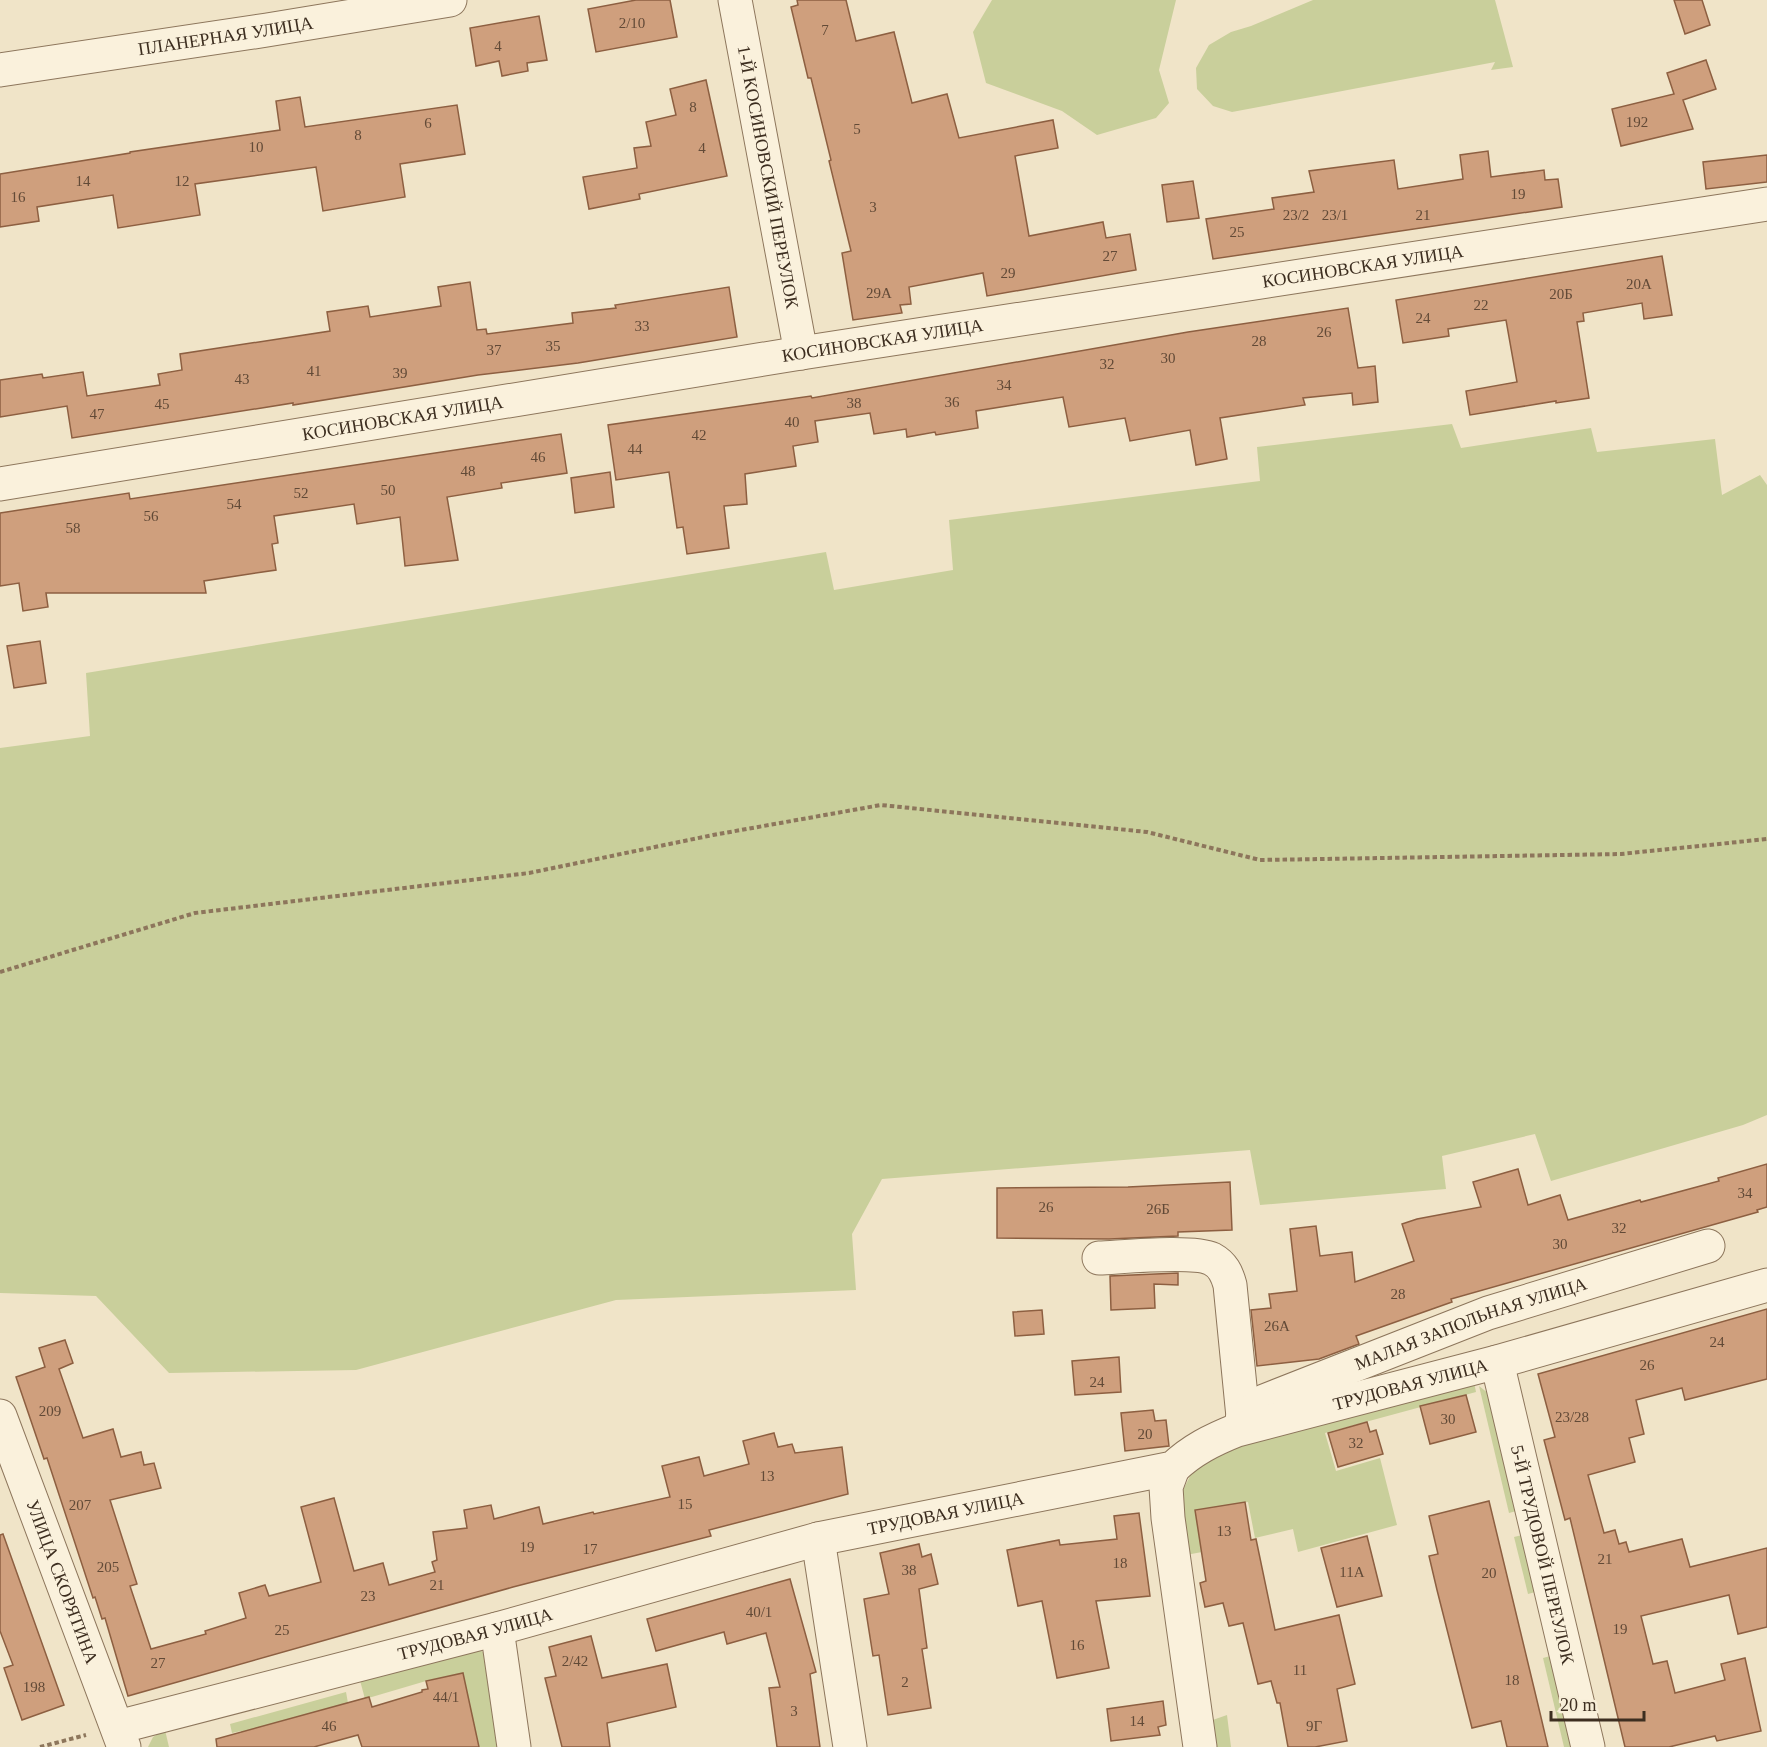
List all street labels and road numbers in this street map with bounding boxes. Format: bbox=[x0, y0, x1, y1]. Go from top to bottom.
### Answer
street label: ПЛАНЕРНАЯ УЛИЦА bbox=[137, 13, 314, 59]
street label: 1-Й КОСИНОВСКИЙ ПЕРЕУЛОК bbox=[734, 43, 803, 311]
street label: КОСИНОВСКАЯ УЛИЦА bbox=[1261, 241, 1465, 292]
street label: КОСИНОВСКАЯ УЛИЦА bbox=[780, 315, 984, 366]
street label: КОСИНОВСКАЯ УЛИЦА bbox=[301, 392, 505, 444]
street label: МАЛАЯ ЗАПОЛЬНАЯ УЛИЦА bbox=[1352, 1274, 1589, 1374]
street label: ТРУДОВАЯ УЛИЦА bbox=[1331, 1355, 1490, 1414]
street label: 5-Й ТРУДОВОЙ ПЕРЕУЛОК bbox=[1507, 1443, 1578, 1667]
street label: ТРУДОВАЯ УЛИЦА bbox=[866, 1488, 1026, 1539]
street label: УЛИЦА СКОРЯТИНА bbox=[22, 1497, 102, 1667]
street label: ТРУДОВАЯ УЛИЦА bbox=[396, 1604, 555, 1664]

